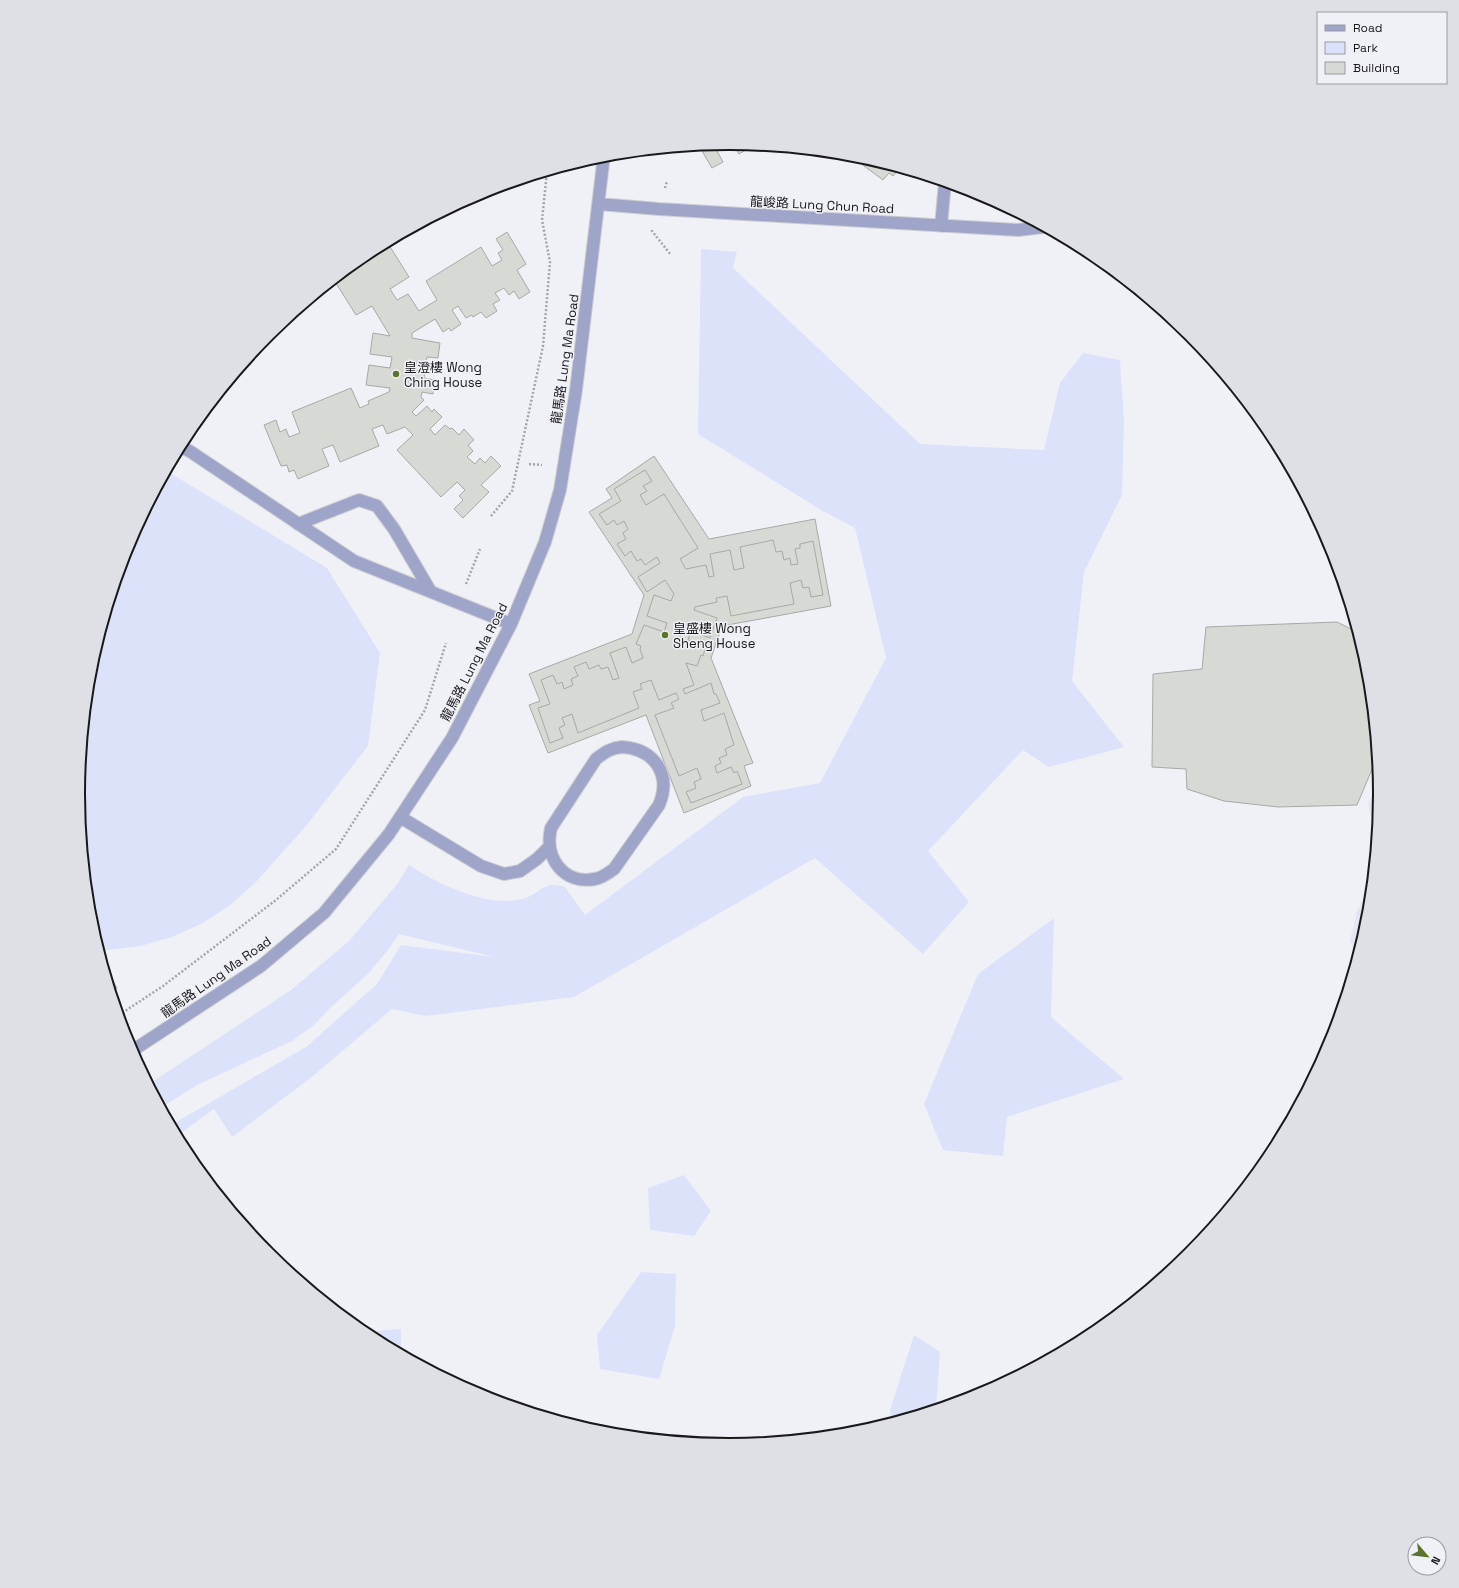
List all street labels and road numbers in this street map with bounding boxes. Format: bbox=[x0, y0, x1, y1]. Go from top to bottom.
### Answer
street label: 龍峻路 Lung Chun Road bbox=[749, 193, 895, 217]
street label: 龍馬路 Lung Ma Road bbox=[547, 293, 583, 425]
street label: 龍馬路 Lung Ma Road bbox=[437, 600, 511, 724]
street label: 龍馬路 Lung Ma Road bbox=[157, 932, 275, 1022]

